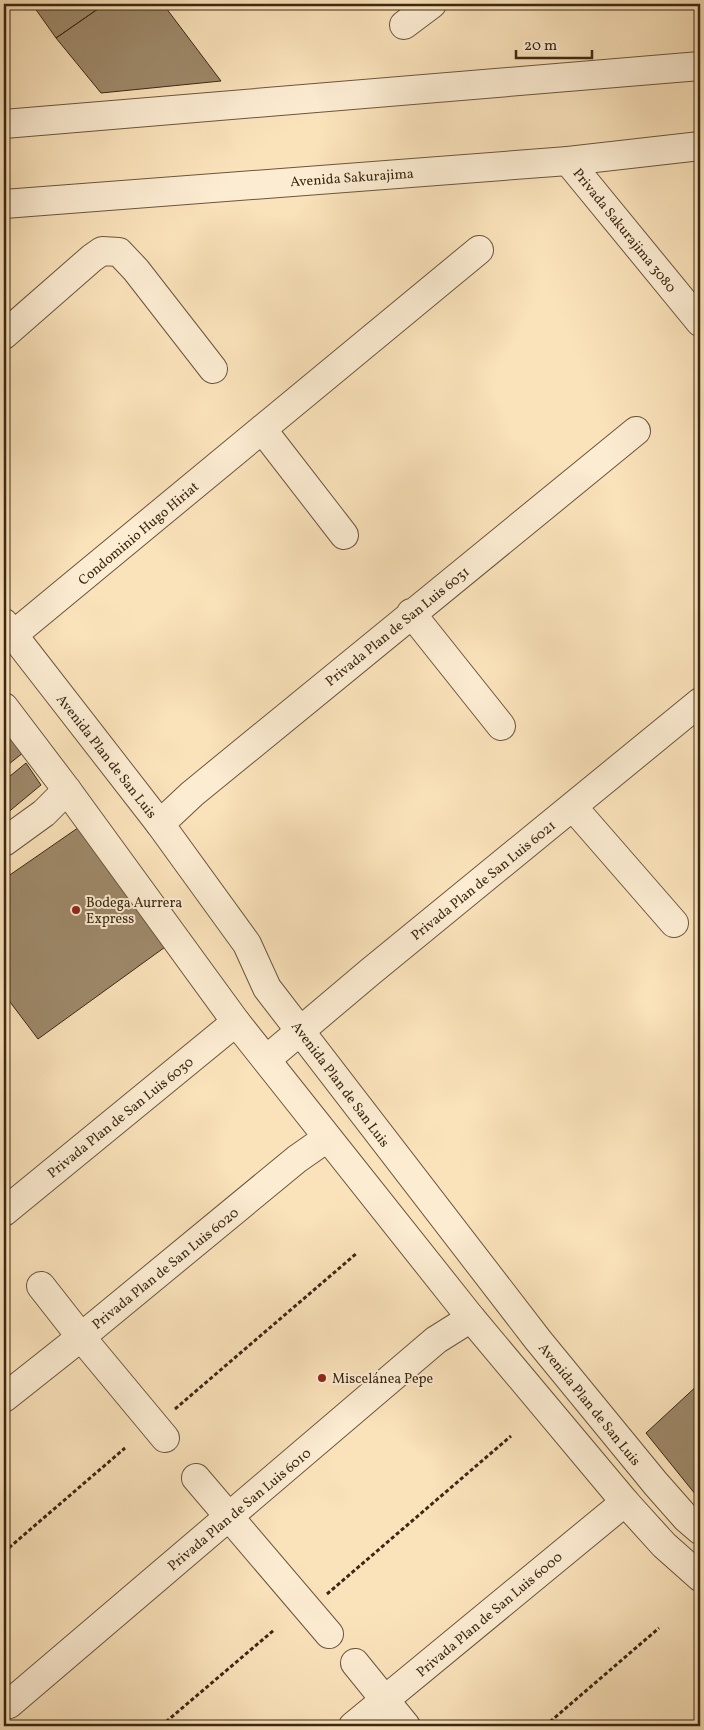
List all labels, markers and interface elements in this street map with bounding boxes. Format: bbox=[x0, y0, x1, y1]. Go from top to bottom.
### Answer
scale bar bbox=[516, 28, 593, 60]
text: 20 m bbox=[524, 36, 557, 57]
street label: Avenida Sakurajima bbox=[290, 165, 415, 192]
street label: Privada Sakurajima 3080 bbox=[568, 165, 680, 297]
street label: Condominio Hugo Hiriat bbox=[75, 478, 203, 590]
street label: Privada Plan de San Luis 6031 bbox=[322, 563, 474, 691]
street label: Avenida Plan de San Luis bbox=[51, 691, 160, 823]
street label: Privada Plan de San Luis 6021 bbox=[408, 817, 560, 946]
place label: Bodega Aurrera Express bbox=[86, 894, 182, 929]
marker: Bodega Aurrera Express bbox=[70, 904, 82, 916]
street label: Avenida Plan de San Luis bbox=[286, 1018, 393, 1152]
street label: Privada Plan de San Luis 6030 bbox=[44, 1053, 198, 1183]
street label: Privada Plan de San Luis 6020 bbox=[88, 1204, 243, 1334]
street label: Avenida Plan de San Luis bbox=[533, 1340, 644, 1470]
place label: Miscelánea Pepe bbox=[332, 1370, 434, 1389]
marker: Miscelánea Pepe bbox=[316, 1372, 328, 1384]
street label: Privada Plan de San Luis 6010 bbox=[164, 1444, 316, 1576]
street label: Privada Plan de San Luis 6000 bbox=[413, 1548, 567, 1682]

